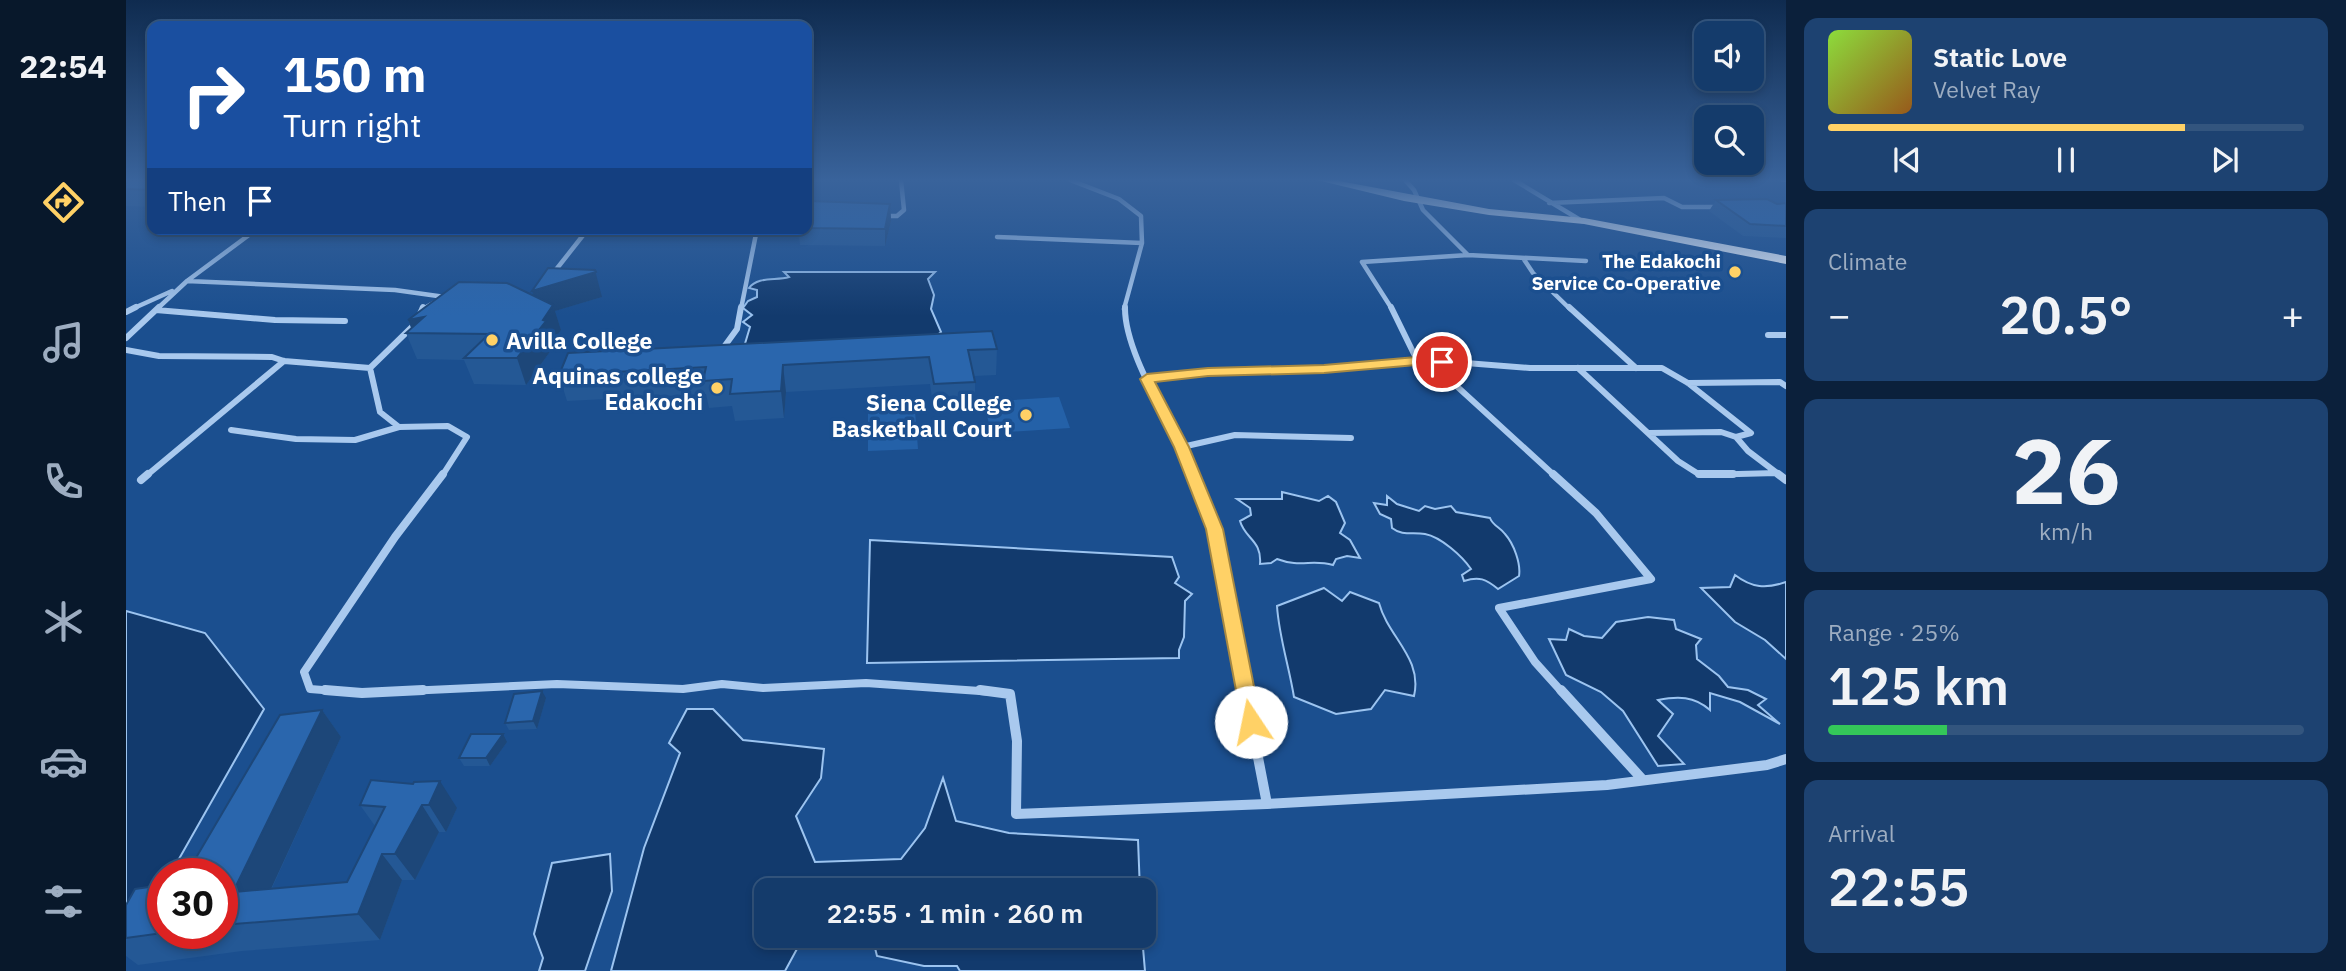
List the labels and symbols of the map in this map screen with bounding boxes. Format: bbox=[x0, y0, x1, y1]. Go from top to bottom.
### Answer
place label: The Edakochi Service Co-Operative bbox=[1532, 249, 1721, 295]
marker: The Edakochi Service Co-Operative bbox=[1727, 264, 1743, 280]
place label: Avilla College bbox=[506, 325, 652, 355]
marker: Avilla College bbox=[484, 332, 500, 348]
pin bbox=[1412, 332, 1472, 392]
place label: Aquinas college Edakochi bbox=[532, 360, 703, 416]
marker: Aquinas college Edakochi bbox=[709, 380, 725, 396]
place label: Siena College Basketball Court bbox=[831, 387, 1012, 443]
marker: Siena College Basketball Court bbox=[1018, 407, 1034, 423]
position arrow bbox=[1214, 685, 1288, 759]
speed limit sign: 30 bbox=[147, 858, 238, 949]

